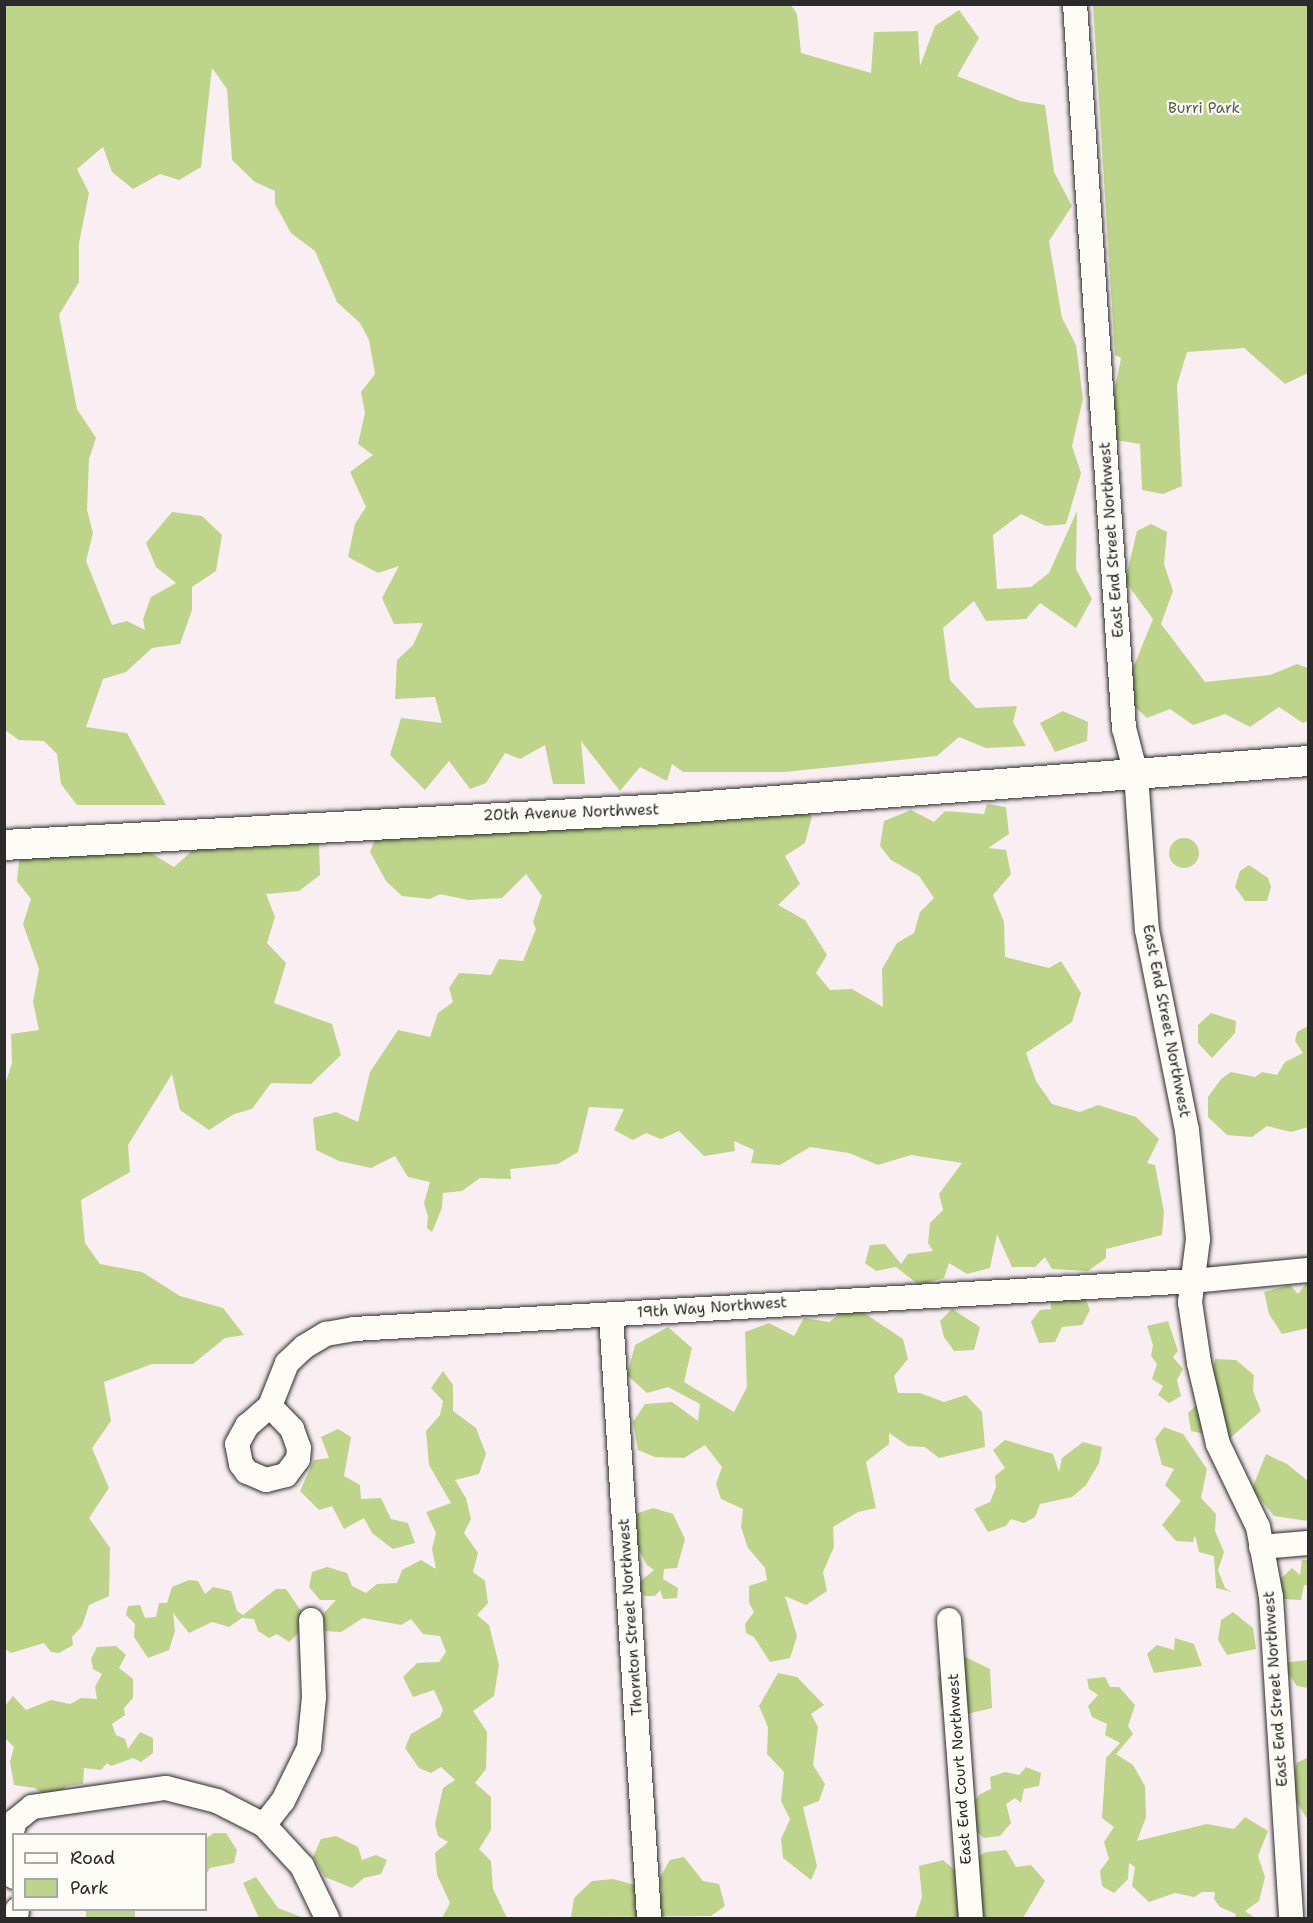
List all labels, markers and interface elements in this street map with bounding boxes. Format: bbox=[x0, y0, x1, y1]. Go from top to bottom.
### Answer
park label: Burri Park bbox=[1168, 100, 1240, 118]
street label: East End Street Northwest bbox=[1096, 442, 1128, 638]
street label: 20th Avenue Northwest bbox=[483, 801, 659, 825]
street label: East End Street Northwest bbox=[1138, 923, 1194, 1119]
street label: 19th Way Northwest bbox=[636, 1294, 788, 1322]
street label: Thornton Street Northwest bbox=[615, 1518, 647, 1716]
street label: East End Street Northwest bbox=[1260, 1591, 1292, 1787]
street label: East End Court Northwest bbox=[944, 1673, 976, 1865]
legend bbox=[12, 1833, 207, 1911]
text: Road bbox=[70, 1846, 115, 1870]
text: Park bbox=[70, 1876, 109, 1900]

